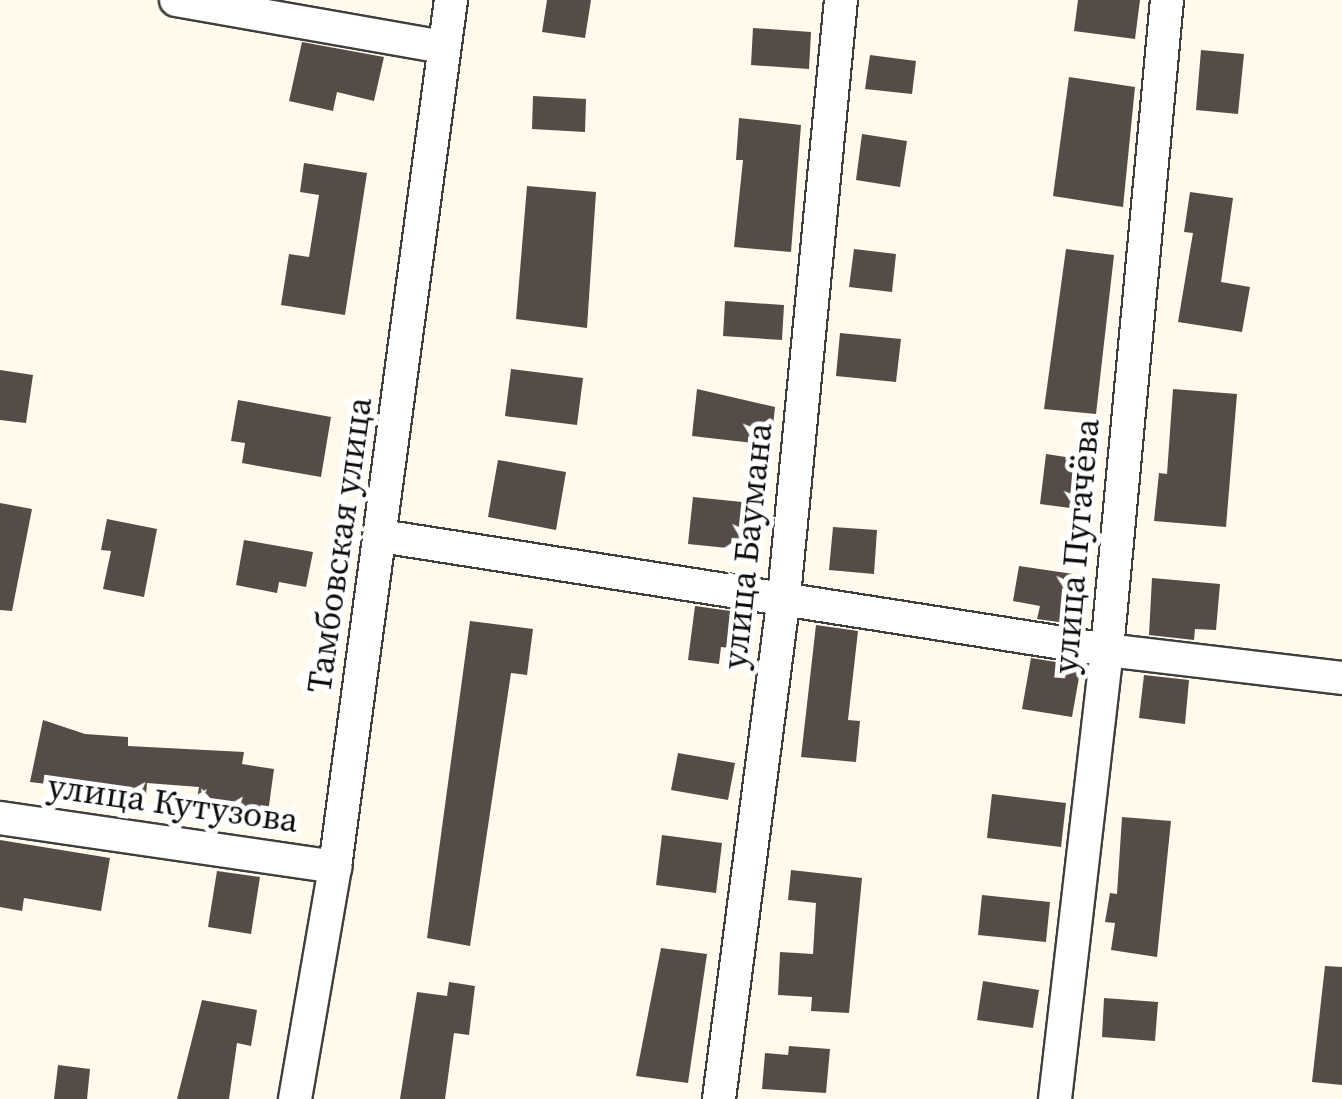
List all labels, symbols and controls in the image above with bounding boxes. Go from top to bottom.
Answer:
street label: Тамбовская улица [297,394,381,696]
street label: улица Пугачёва [1044,417,1108,675]
street label: улица Баумана [713,421,781,671]
street label: улица Кутузова [45,765,301,841]

